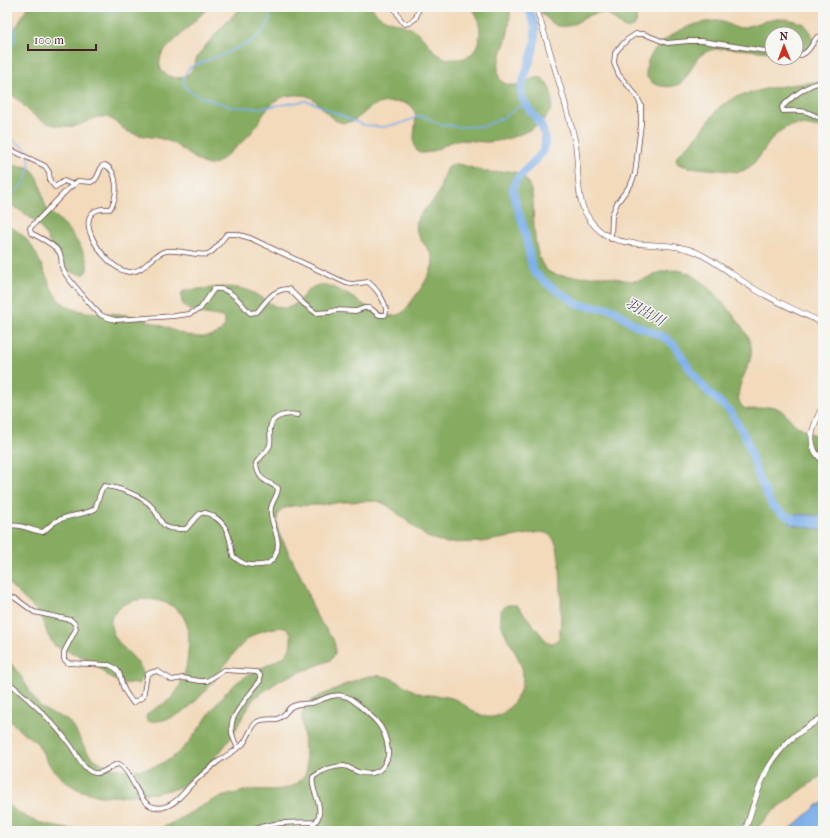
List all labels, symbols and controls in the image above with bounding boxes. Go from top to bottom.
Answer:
scale bar [28,26,96,52]
north arrow [764,26,804,66]
text: N [780,30,789,43]
text: 100 m [34,33,64,47]
water label: 羽出川 [623,294,669,331]

